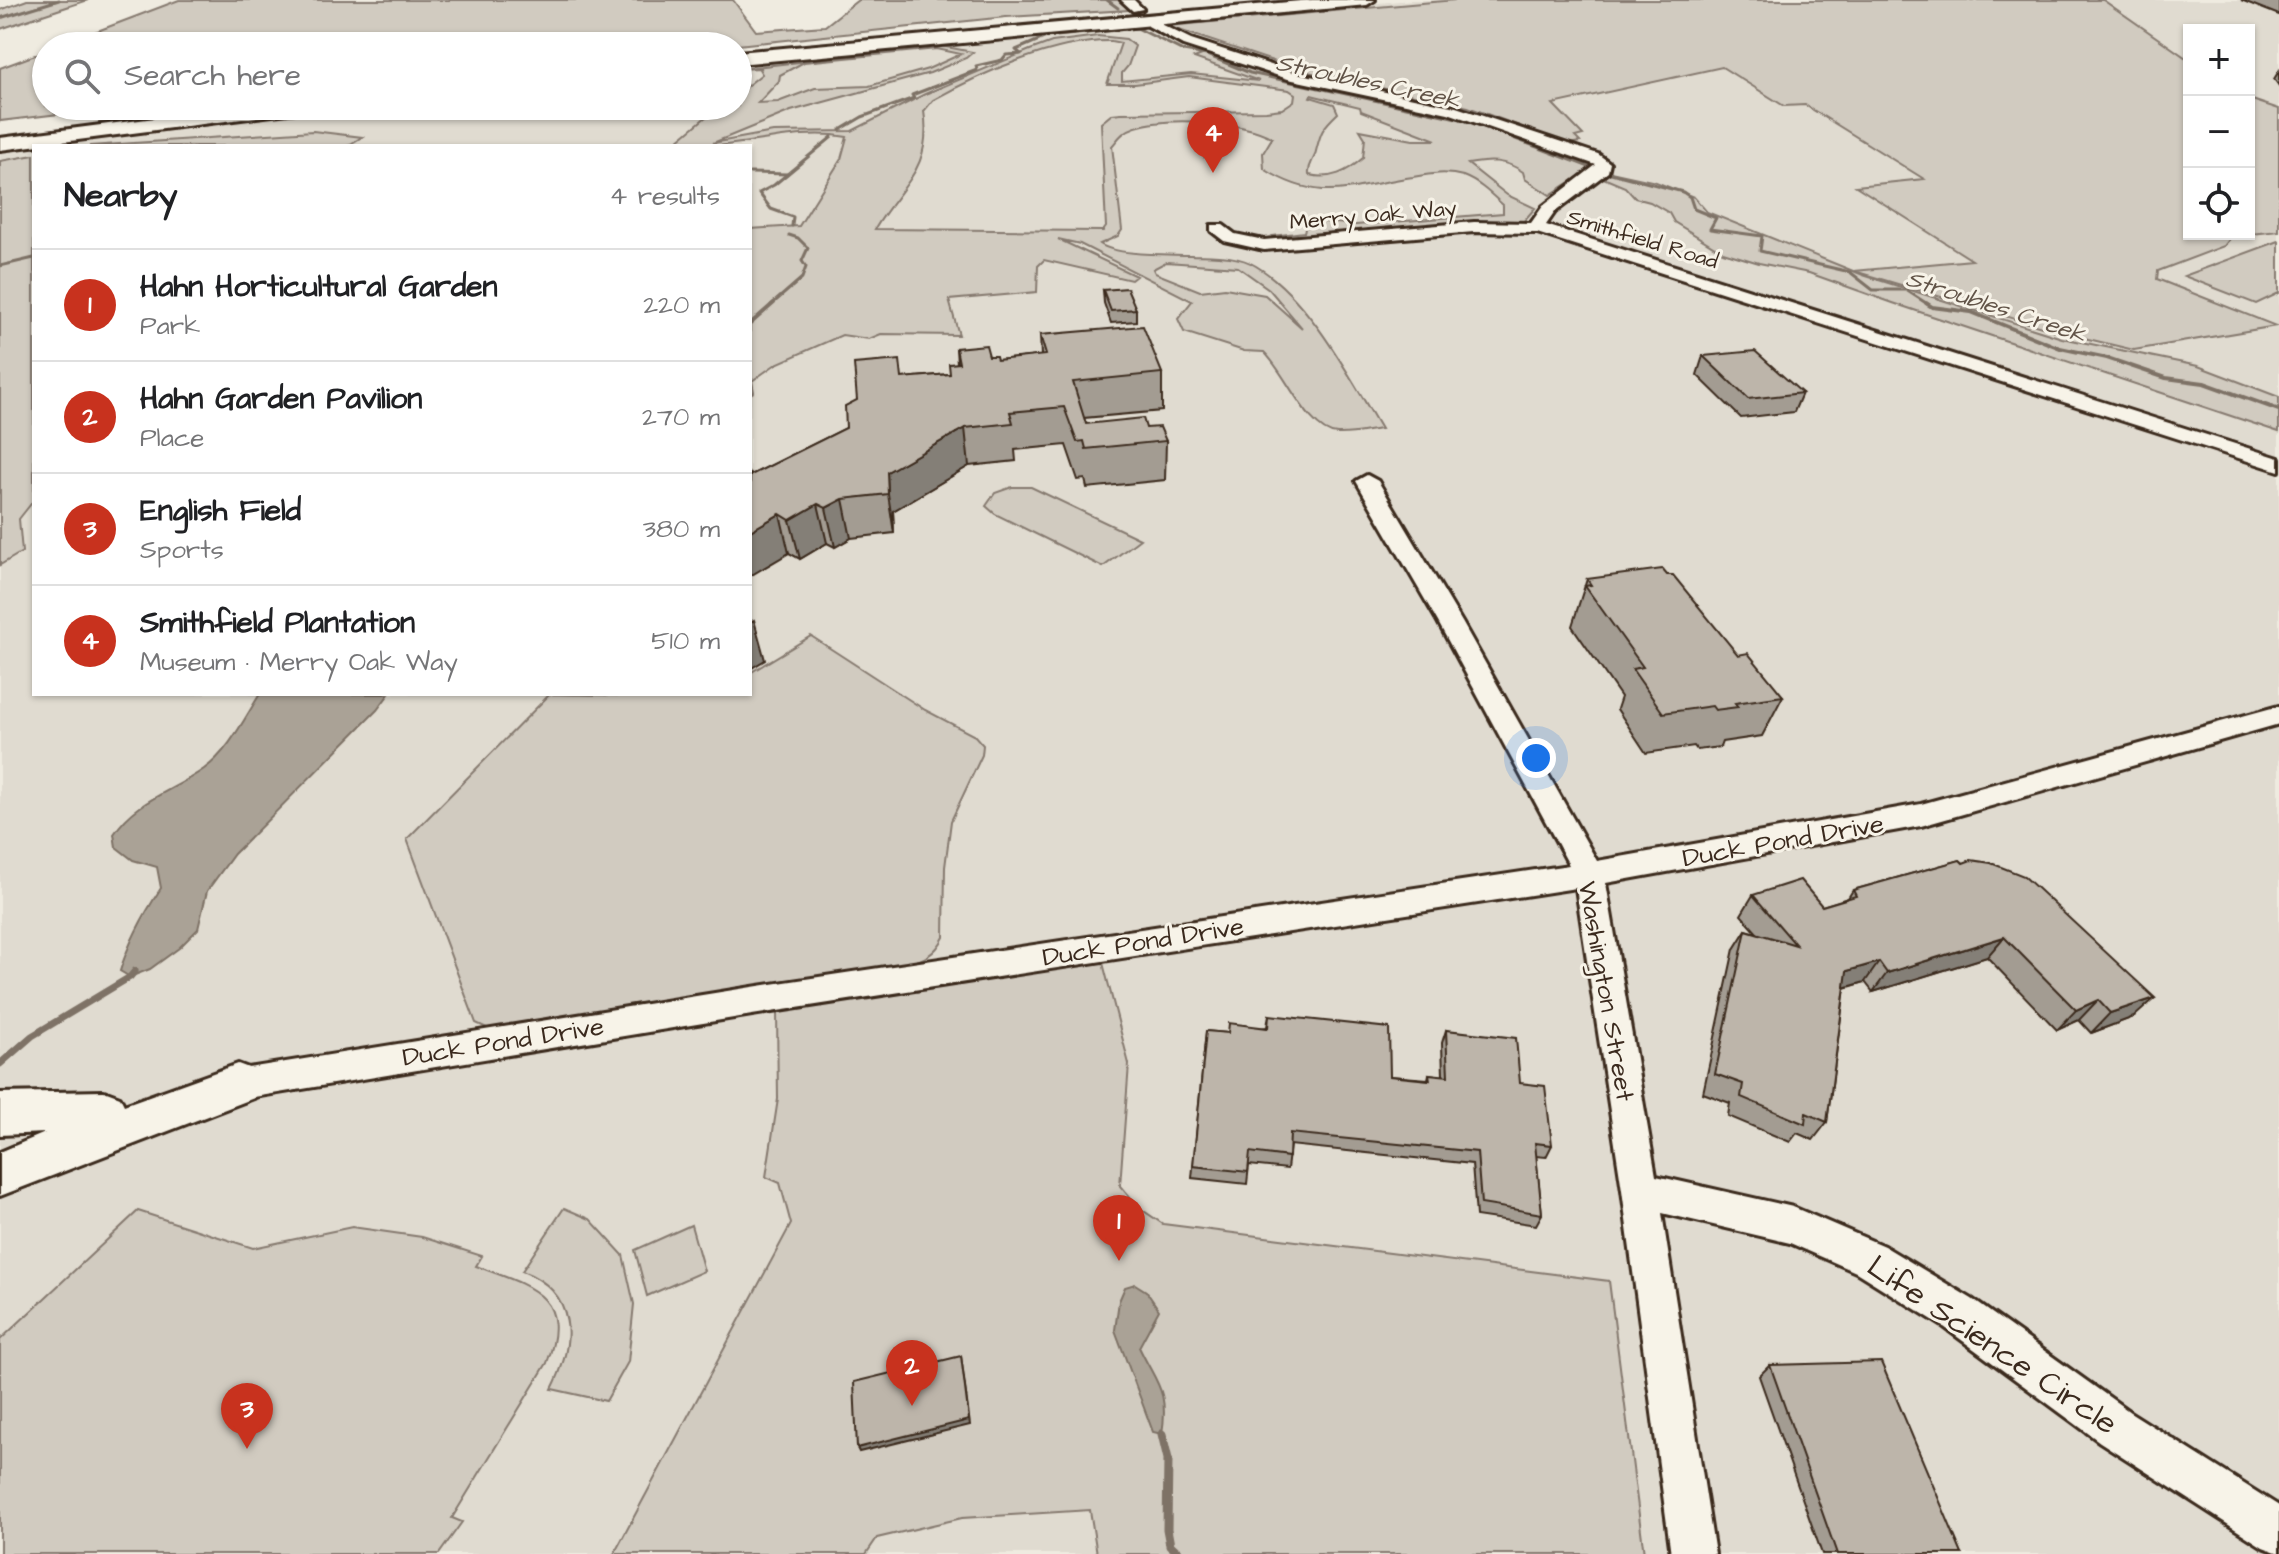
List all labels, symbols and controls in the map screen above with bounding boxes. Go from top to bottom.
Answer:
map controls [2183,24,2255,240]
button: + [2183,24,2255,96]
search box [32,32,752,120]
water label: Stroubles Creek [1273,46,1464,118]
icon: search [60,54,104,98]
text: Search here [124,55,301,97]
button: − [2183,96,2255,168]
pin: 4 [1187,107,1239,173]
button: locate [2183,168,2255,240]
text: Nearby [64,172,178,220]
text: 4 results [610,178,720,214]
street label: Merry Oak Way [1288,193,1458,239]
street label: Smithfield Road [1563,202,1722,277]
water label: Stroubles Creek [1902,262,2091,352]
text: Hahn Horticultural Garden [140,266,498,308]
text: 1 [88,287,92,323]
text: 220 m [643,287,720,323]
text: Park [140,308,200,344]
text: Hahn Garden Pavilion [140,378,422,420]
text: 2 [83,399,97,435]
text: 270 m [642,399,720,435]
text: Place [140,420,204,456]
text: English Field [140,490,301,532]
text: 3 [83,511,97,547]
text: 380 m [643,511,720,547]
text: Sports [140,532,224,568]
text: Smithfield Plantation [140,602,415,644]
text: 4 [81,623,99,659]
text: 510 m [651,623,720,659]
text: Museum · Merry Oak Way [140,644,458,680]
your location [1516,738,1556,778]
street label: Duck Pond Drive [1680,806,1887,876]
street label: Washington Street [1567,878,1643,1105]
street label: Duck Pond Drive [1040,908,1246,976]
street label: Duck Pond Drive [400,1008,606,1076]
pin: 1 [1093,1195,1145,1261]
street label: Life Science Circle [1858,1245,2126,1446]
pin: 2 [886,1340,938,1406]
pin: 3 [221,1383,273,1449]

